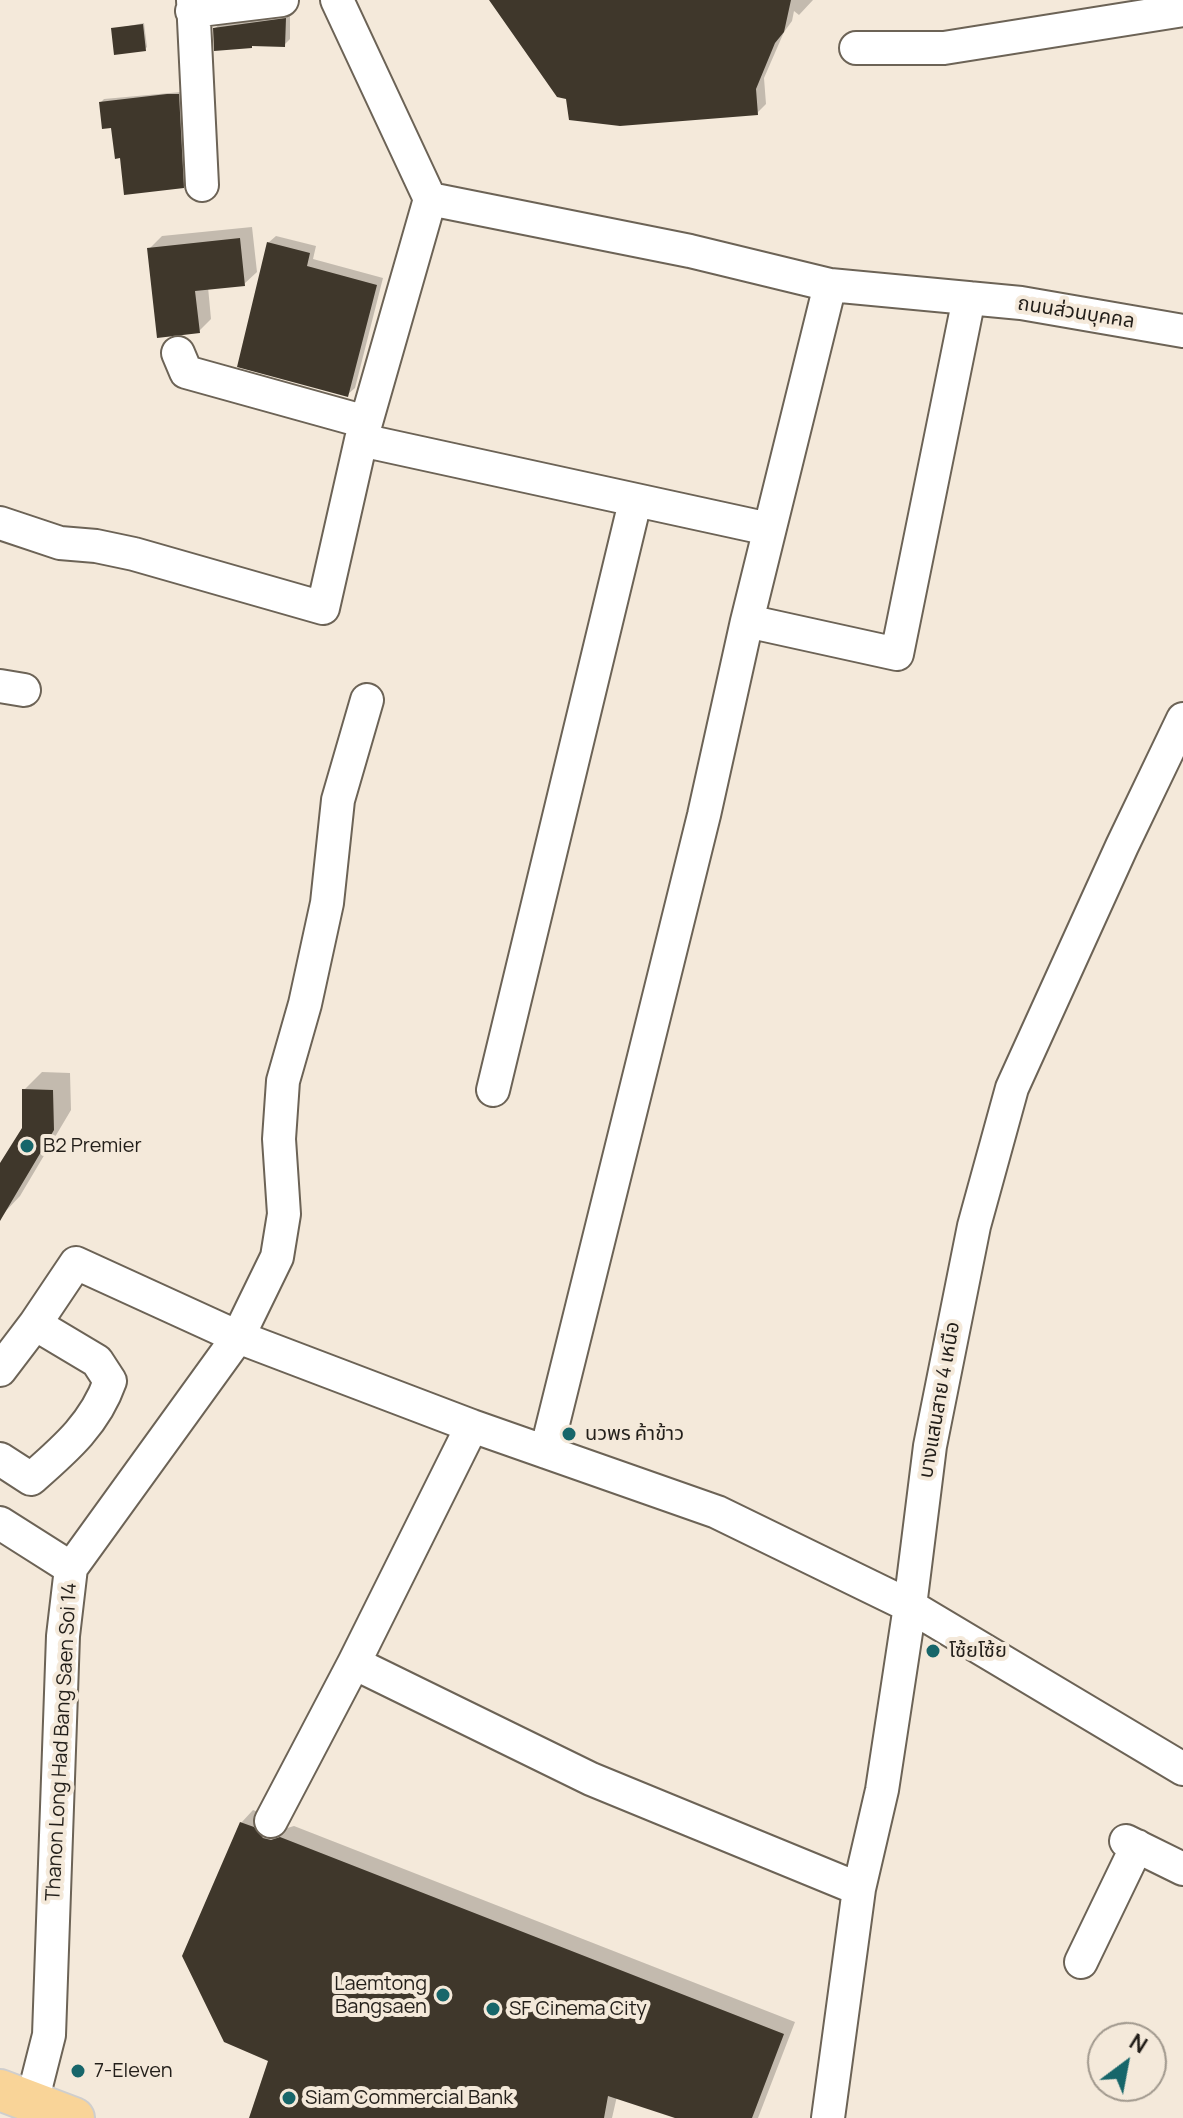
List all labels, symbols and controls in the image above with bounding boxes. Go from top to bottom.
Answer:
street label: ถนนส่วนบุคคล [1016,292,1136,334]
place label: B2 Premier [43,1134,142,1158]
marker: B2 Premier [18,1137,36,1155]
street label: บางแสนสาย 4 เหนือ [914,1320,966,1480]
place label: นวพร ค้าข้าว [585,1422,684,1446]
marker: นวพร ค้าข้าว [560,1425,578,1443]
street label: Thanon Long Had Bang Saen Soi 14 [42,1582,82,1902]
place label: โซ้ยโซ้ย [949,1639,1007,1663]
marker: โซ้ยโซ้ย [924,1642,942,1660]
place label: Laemtong Bangsaen [334,1972,427,2019]
marker: Laemtong Bangsaen [434,1986,452,2004]
place label: SF Cinema City [509,1997,647,2021]
marker: SF Cinema City [484,2000,502,2018]
north arrow [1087,2022,1167,2102]
text: N [1124,2026,1153,2060]
place label: 7-Eleven [94,2059,173,2083]
marker: 7-Eleven [69,2062,87,2080]
place label: Siam Commercial Bank [305,2086,513,2110]
marker: Siam Commercial Bank [280,2089,298,2107]

